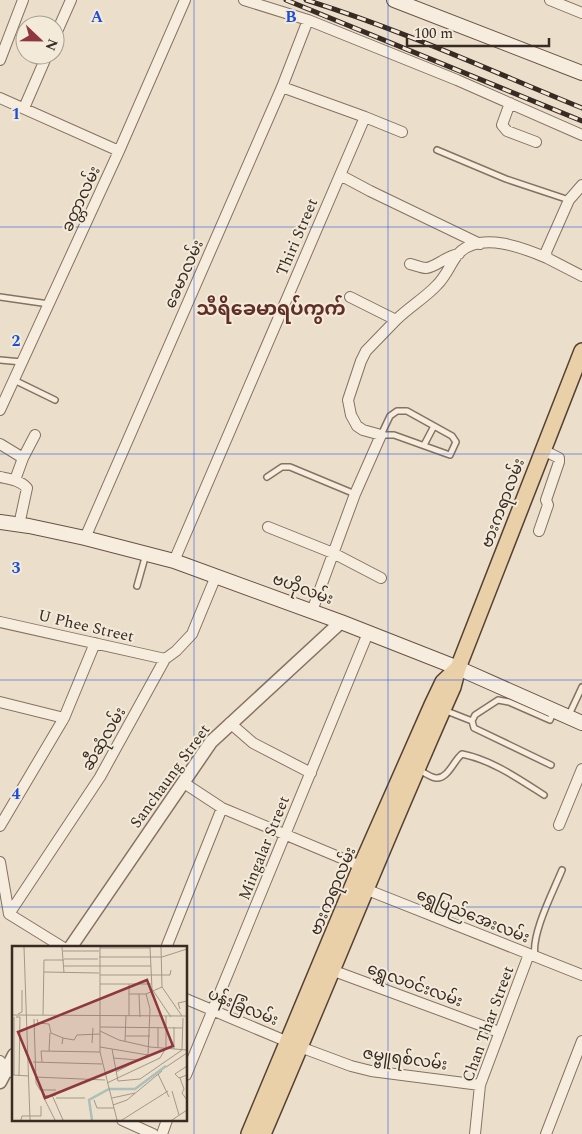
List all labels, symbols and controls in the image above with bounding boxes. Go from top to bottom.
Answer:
text: A [91,5,104,29]
text: B [285,5,297,29]
north arrow [15,15,65,65]
scale bar [407,15,550,47]
text: 100 m [414,22,453,45]
text: N [40,35,63,54]
text: 1 [12,102,20,126]
street label: ခတ္တာလမ်း [55,162,108,236]
street label: Thiri Street [270,194,324,280]
street label: ခေမာလမ်း [158,236,210,312]
district label: သီရိခေမာရပ်ကွက် [196,295,346,324]
text: 2 [12,329,21,353]
street label: ဗားကရာလမ်း [475,455,532,552]
text: 3 [12,556,21,580]
street label: ဗဟိုလမ်း [269,567,337,613]
street label: U Phee Street [36,603,137,649]
street label: ဆီဆုံလမ်း [76,702,134,777]
street label: Sanchaung Street [124,719,216,833]
text: 4 [12,782,21,806]
street label: Mingalar Street [232,792,296,904]
street label: ဗားကရာလမ်း [304,843,363,939]
street label: ရွှေပြည်အေးလမ်း [412,882,533,951]
inset map [12,946,188,1122]
street label: ရွှေလဝင်းလမ်း [364,957,466,1014]
street label: Chan Thar Street [456,962,520,1086]
street label: ပန်းခြံလမ်း [204,982,282,1033]
street label: ဇမ္ဗူရစ်လမ်း [361,1041,449,1078]

